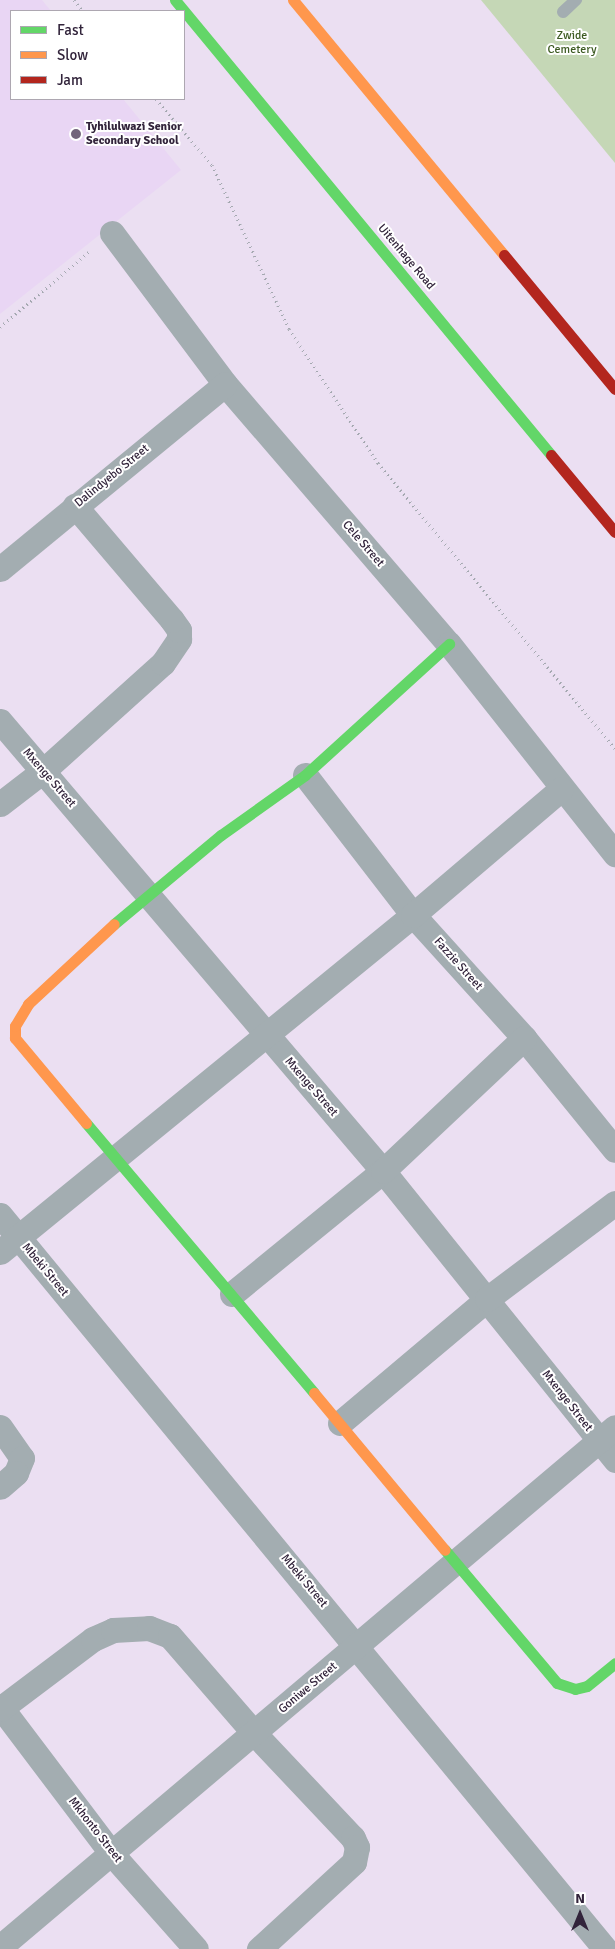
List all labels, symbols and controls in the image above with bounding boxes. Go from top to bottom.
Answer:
legend [10,10,185,100]
text: Fast [57,21,84,39]
park label: Zwide Cemetery [547,29,597,57]
text: Slow [57,46,88,64]
text: Jam [57,71,83,89]
place label: Tyhilulwazi Senior Secondary School [86,120,182,148]
marker: Tyhilulwazi Senior Secondary School [70,128,82,140]
street label: Uitenhage Road [374,221,438,293]
street label: Dalindyebo Street [72,442,152,510]
street label: Cele Street [339,518,387,570]
street label: Mxenge Street [19,745,79,811]
street label: Fazzie Street [431,935,485,993]
street label: Mxenge Street [281,1054,341,1120]
street label: Mbeki Street [19,1240,71,1300]
street label: Mxenge Street [539,1367,595,1435]
street label: Mbeki Street [278,1551,330,1611]
street label: Goniwe Street [276,1659,340,1717]
street label: Mkhonto Street [65,1794,125,1866]
north arrow [555,1889,605,1939]
text: N [575,1890,585,1907]

